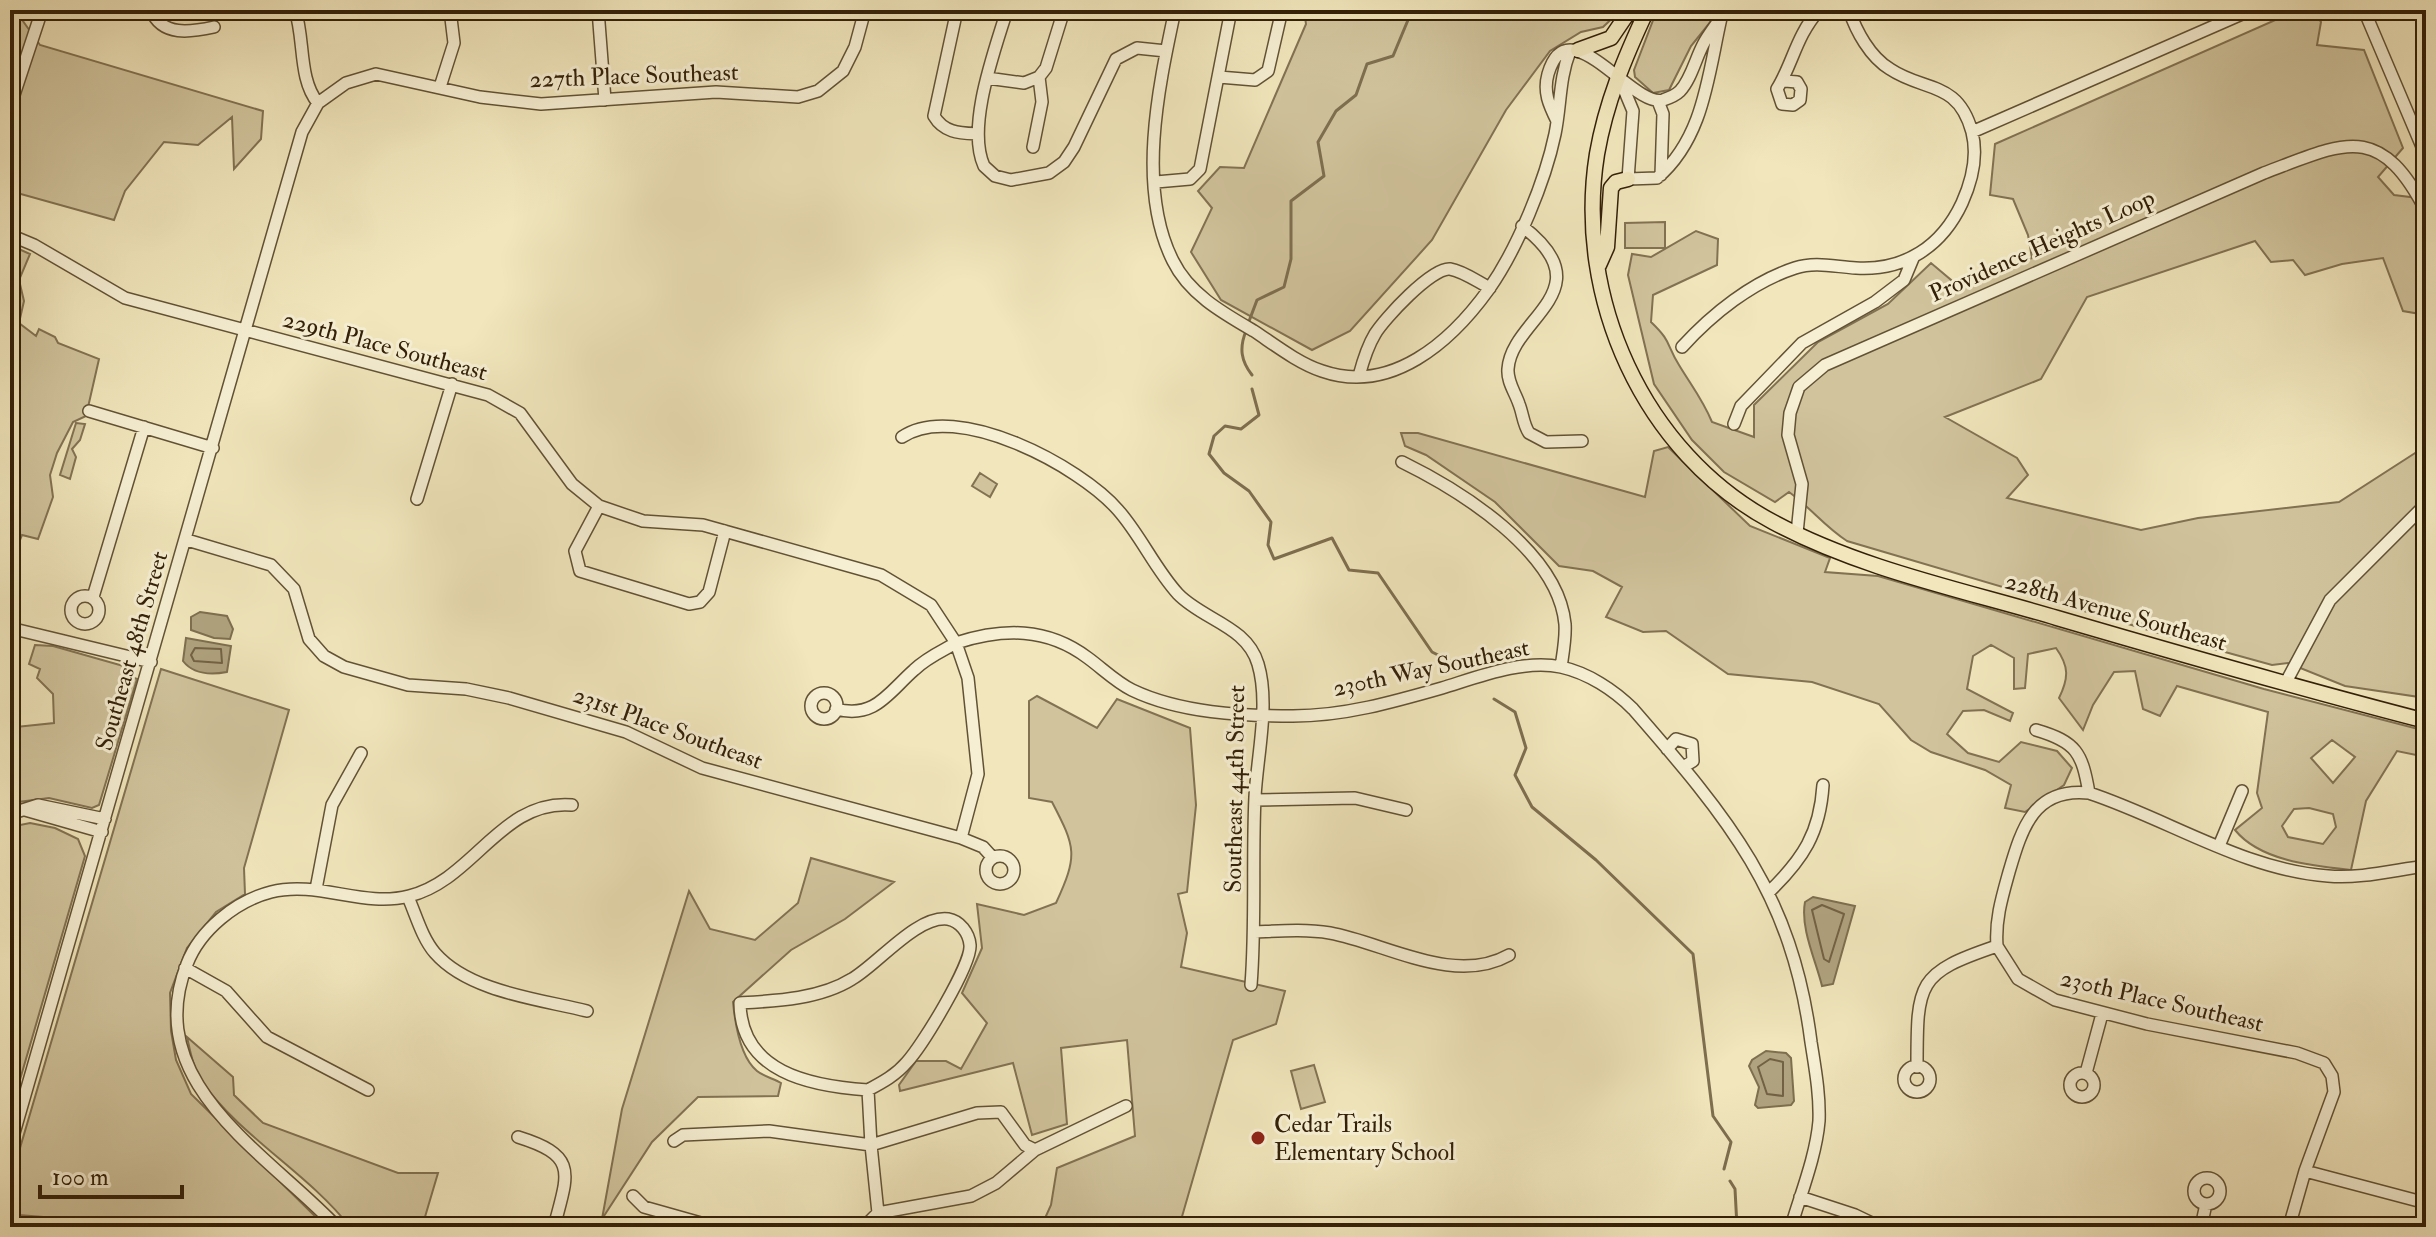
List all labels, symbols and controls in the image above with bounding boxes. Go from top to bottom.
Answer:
street label: 227th Place Southeast [529,57,739,95]
street label: Providence Heights Loop [1924,182,2160,310]
street label: 229th Place Southeast [279,304,491,388]
street label: Southeast 48th Street [89,547,175,754]
street label: 228th Avenue Southeast [2002,566,2231,659]
street label: 230th Way Southeast [1330,632,1532,704]
street label: 231st Place Southeast [569,679,767,777]
street label: Southeast 44th Street [1218,685,1252,893]
street label: 230th Place Southeast [2057,963,2267,1039]
place label: Cedar Trails Elementary School [1274,1109,1455,1168]
marker: Cedar Trails Elementary School [1249,1129,1267,1147]
scale bar [40,1149,182,1199]
text: 100 m [52,1162,109,1193]

